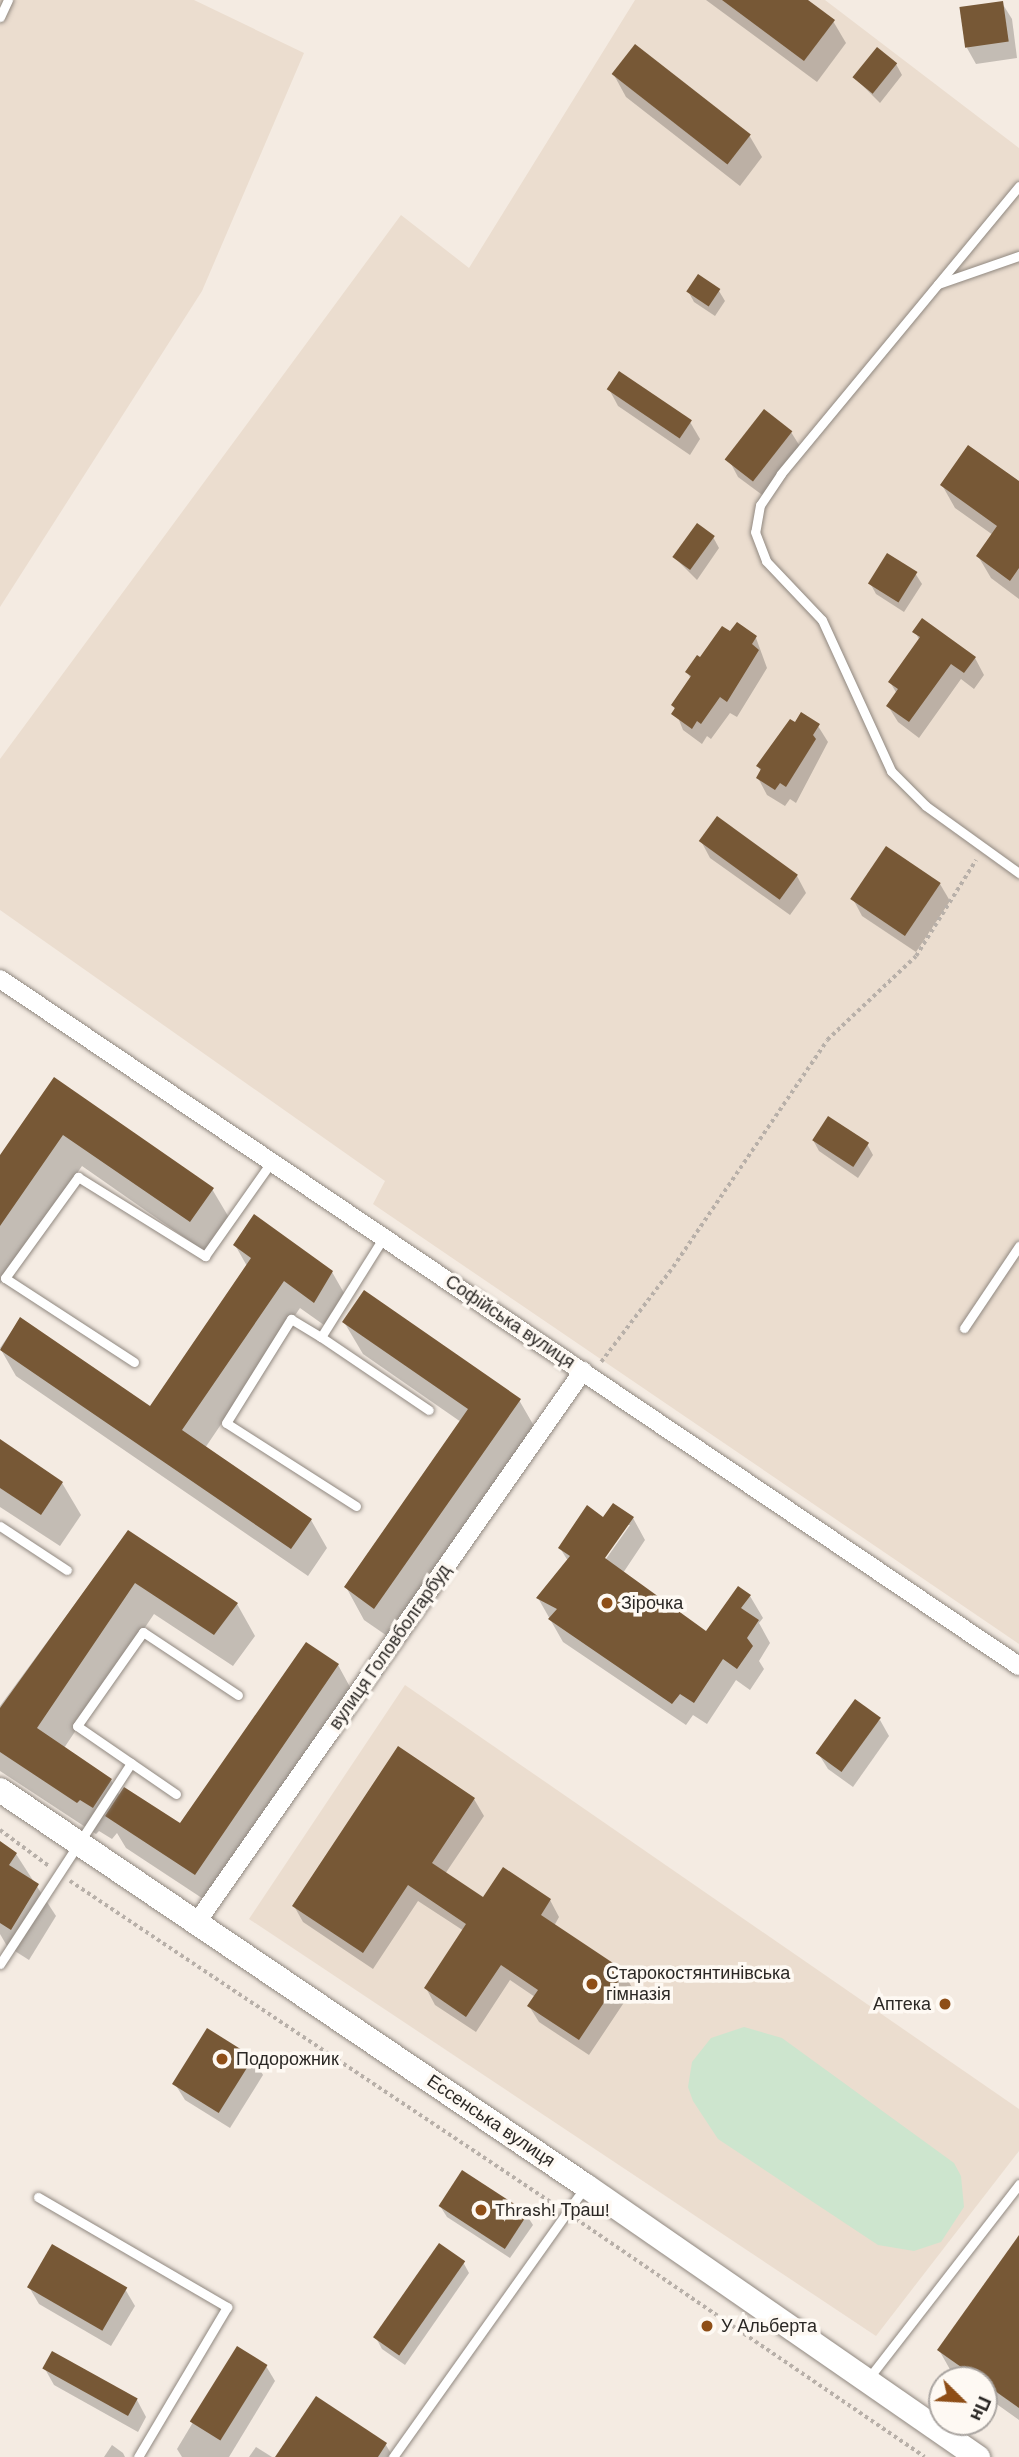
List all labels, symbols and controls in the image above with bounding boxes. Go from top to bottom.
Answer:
street label: Софійська вулиця [441,1271,579,1373]
street label: вулиця Головболгарбуд [325,1560,455,1734]
place label: Зірочка [621,1592,683,1614]
marker: Зірочка [599,1595,615,1611]
place label: Старокостянтинівська гімназія [606,1963,790,2006]
marker: Старокостянтинівська гімназія [584,1976,600,1992]
place label: Аптека [873,1993,931,2015]
marker: Аптека [937,1996,953,2012]
place label: Подорожник [236,2048,339,2070]
marker: Подорожник [214,2051,230,2067]
street label: Ессенська вулиця [423,2070,559,2172]
place label: Thrash! Траш! [495,2199,610,2221]
marker: Thrash! Траш! [473,2202,489,2218]
place label: У Альберта [721,2315,817,2337]
marker: У Альберта [699,2318,715,2334]
north arrow [928,2366,998,2436]
text: Пн [964,2392,997,2425]

